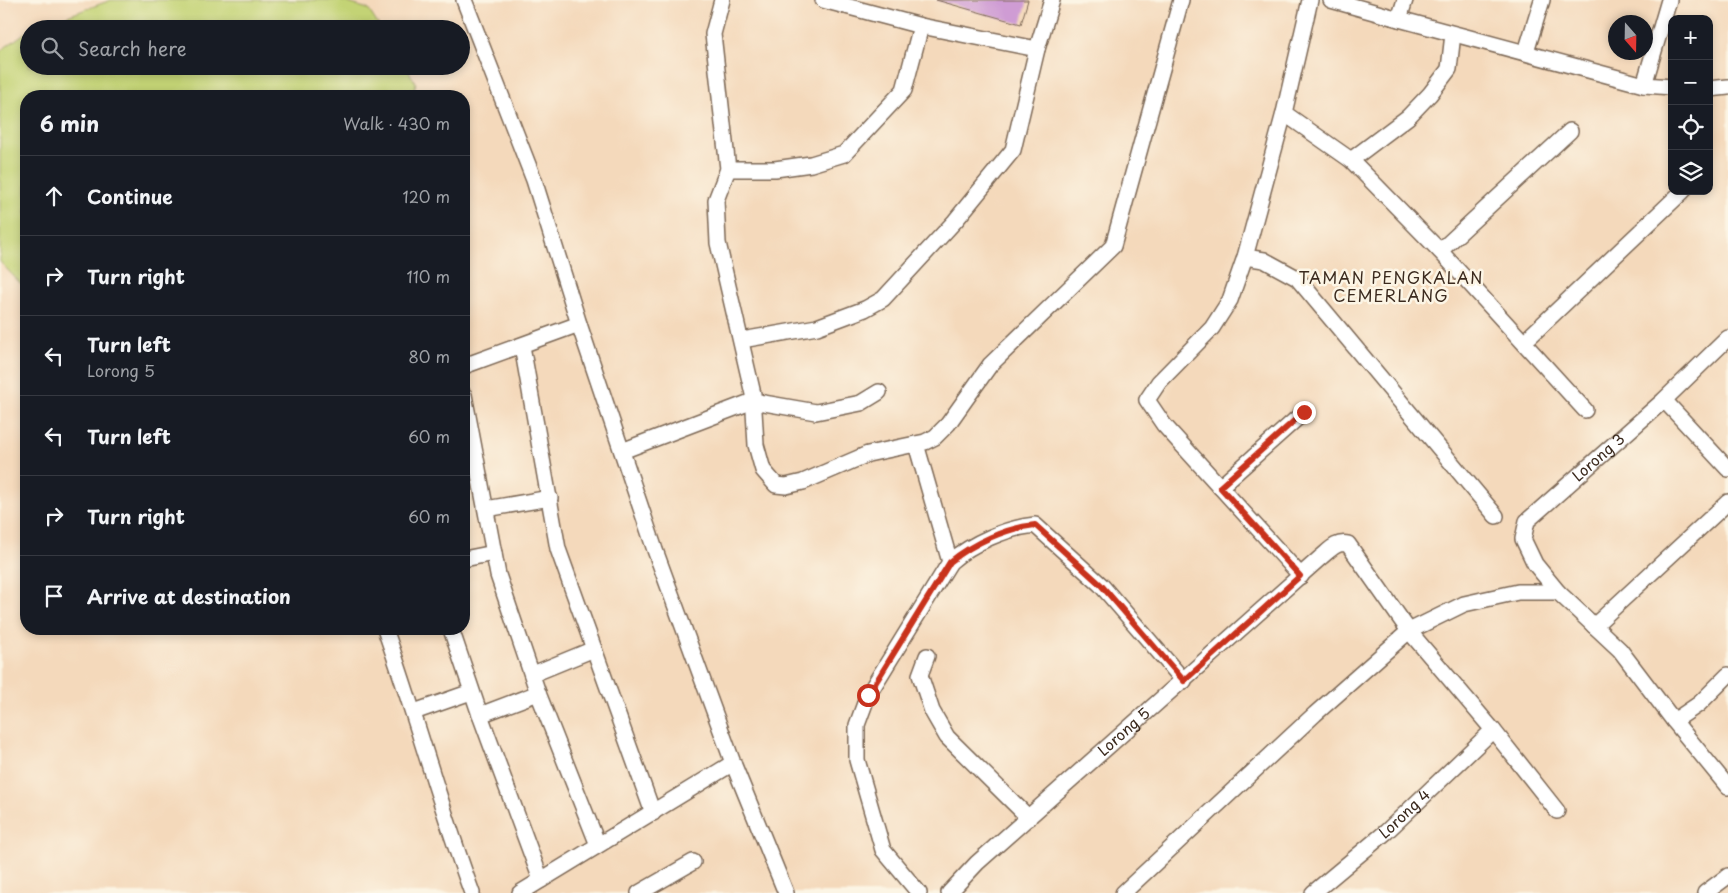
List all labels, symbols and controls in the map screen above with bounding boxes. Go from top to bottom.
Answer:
north arrow [1608,15,1653,60]
map controls [1668,15,1713,195]
button: + [1668,15,1713,60]
search box [20,20,470,75]
icon: search [38,34,66,62]
text: Search here [78,34,187,62]
button: − [1668,60,1713,105]
button: locate [1668,105,1713,150]
text: 6 min [40,107,99,139]
text: Walk · 430 m [343,111,450,135]
button: layers [1668,150,1713,195]
icon: ahead [40,182,68,210]
text: Continue [87,182,173,210]
text: 120 m [403,184,450,208]
icon: right [40,262,68,290]
text: Turn right [87,262,185,290]
text: 110 m [407,264,450,288]
district label: TAMAN PENGKALAN CEMERLANG [1299,265,1483,307]
text: Turn left [87,330,171,358]
icon: left [40,342,68,370]
text: 80 m [408,344,450,368]
text: Lorong 5 [87,358,155,382]
route end [1293,401,1316,424]
icon: left [40,422,68,450]
text: Turn left [87,422,171,450]
text: 60 m [408,424,450,448]
street label: Lorong 3 [1566,427,1629,486]
icon: right [40,502,68,530]
text: Turn right [87,502,185,530]
text: 60 m [408,504,450,528]
icon: arrive [40,582,68,610]
text: Arrive at destination [87,582,291,610]
route start [857,684,880,707]
street label: Lorong 5 [1092,701,1155,761]
street label: Lorong 4 [1373,783,1435,843]

